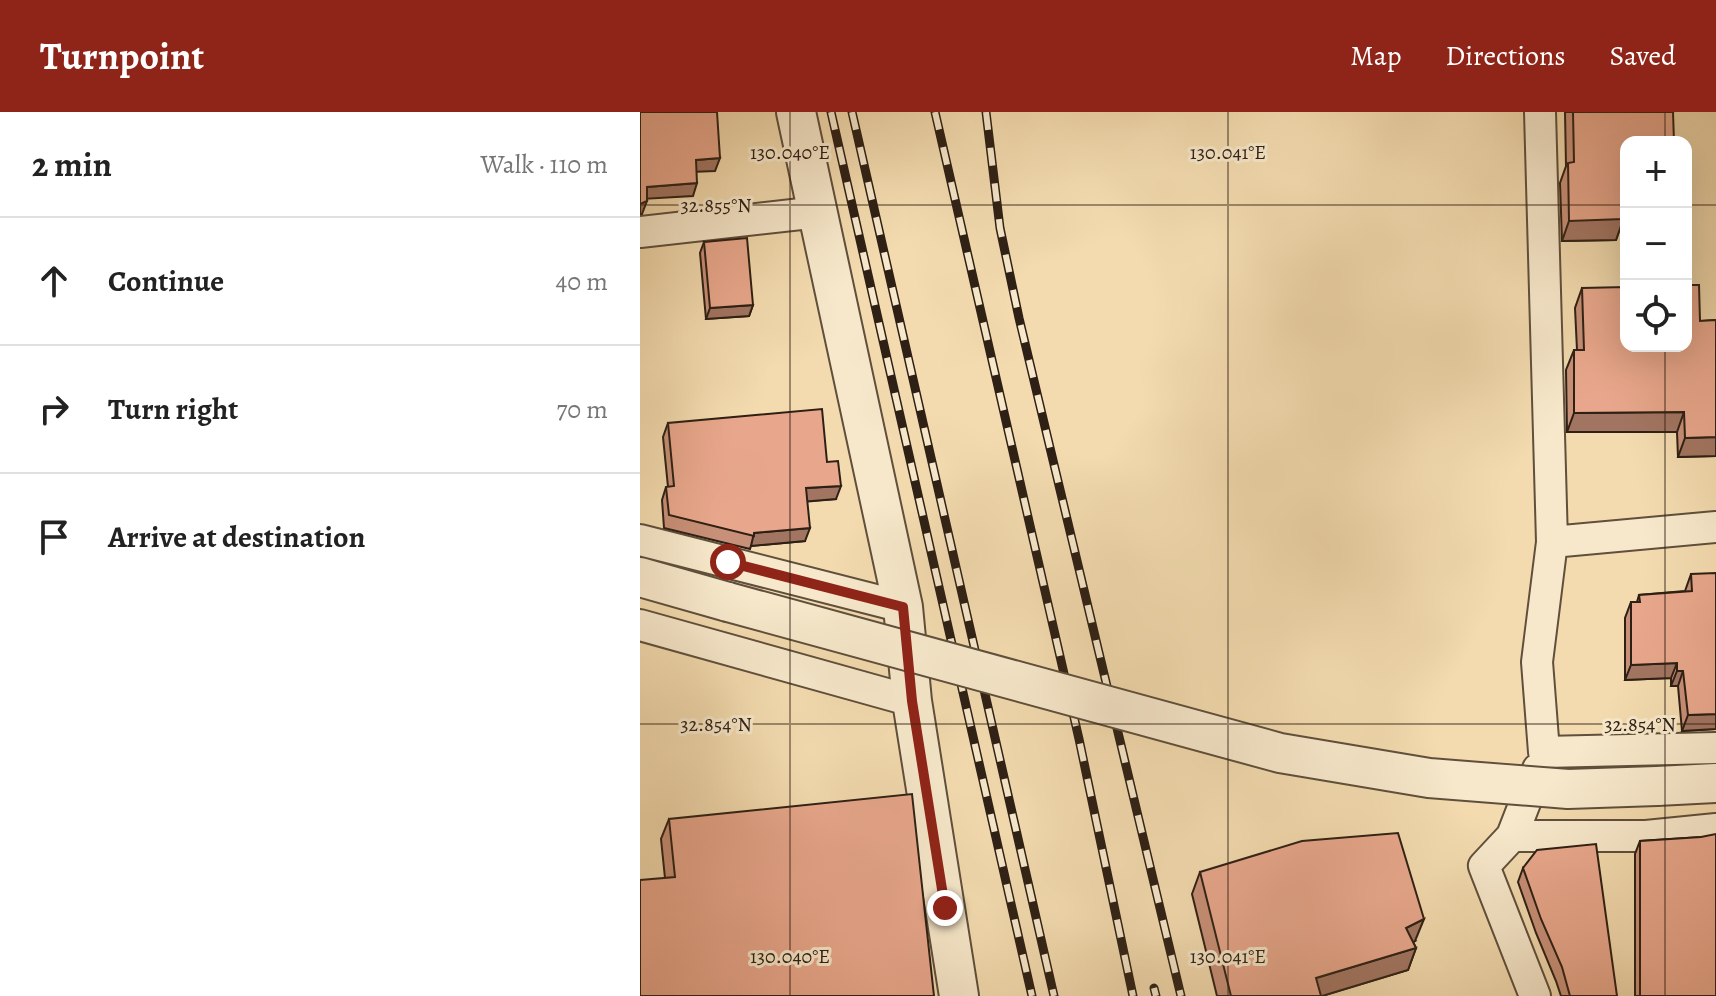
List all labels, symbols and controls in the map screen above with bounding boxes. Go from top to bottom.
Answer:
text: Turnpoint [40,30,204,82]
text: Map [1350,37,1401,75]
text: Directions [1445,37,1566,75]
text: Saved [1610,37,1676,75]
map controls [1620,136,1692,352]
button: + [1620,136,1692,208]
text: 130.040°E [750,139,830,166]
text: 130.041°E [1190,139,1266,166]
text: 2 min [32,141,112,188]
text: Walk · 110 m [481,147,608,182]
text: 32.855°N [680,192,752,219]
button: − [1620,208,1692,280]
icon: ahead [32,259,76,303]
text: Continue [108,261,224,301]
text: 40 m [556,264,608,299]
button: locate [1620,280,1692,352]
icon: right [32,387,76,431]
text: Turn right [108,389,238,429]
text: 70 m [556,392,608,427]
icon: arrive [32,515,76,559]
text: Arrive at destination [108,517,365,557]
route start [710,544,746,580]
text: 32.854°N [680,711,752,738]
text: 32.854°N [1604,711,1676,738]
route end [927,890,963,926]
text: 130.040°E [750,943,830,970]
text: 130.041°E [1190,943,1266,970]

